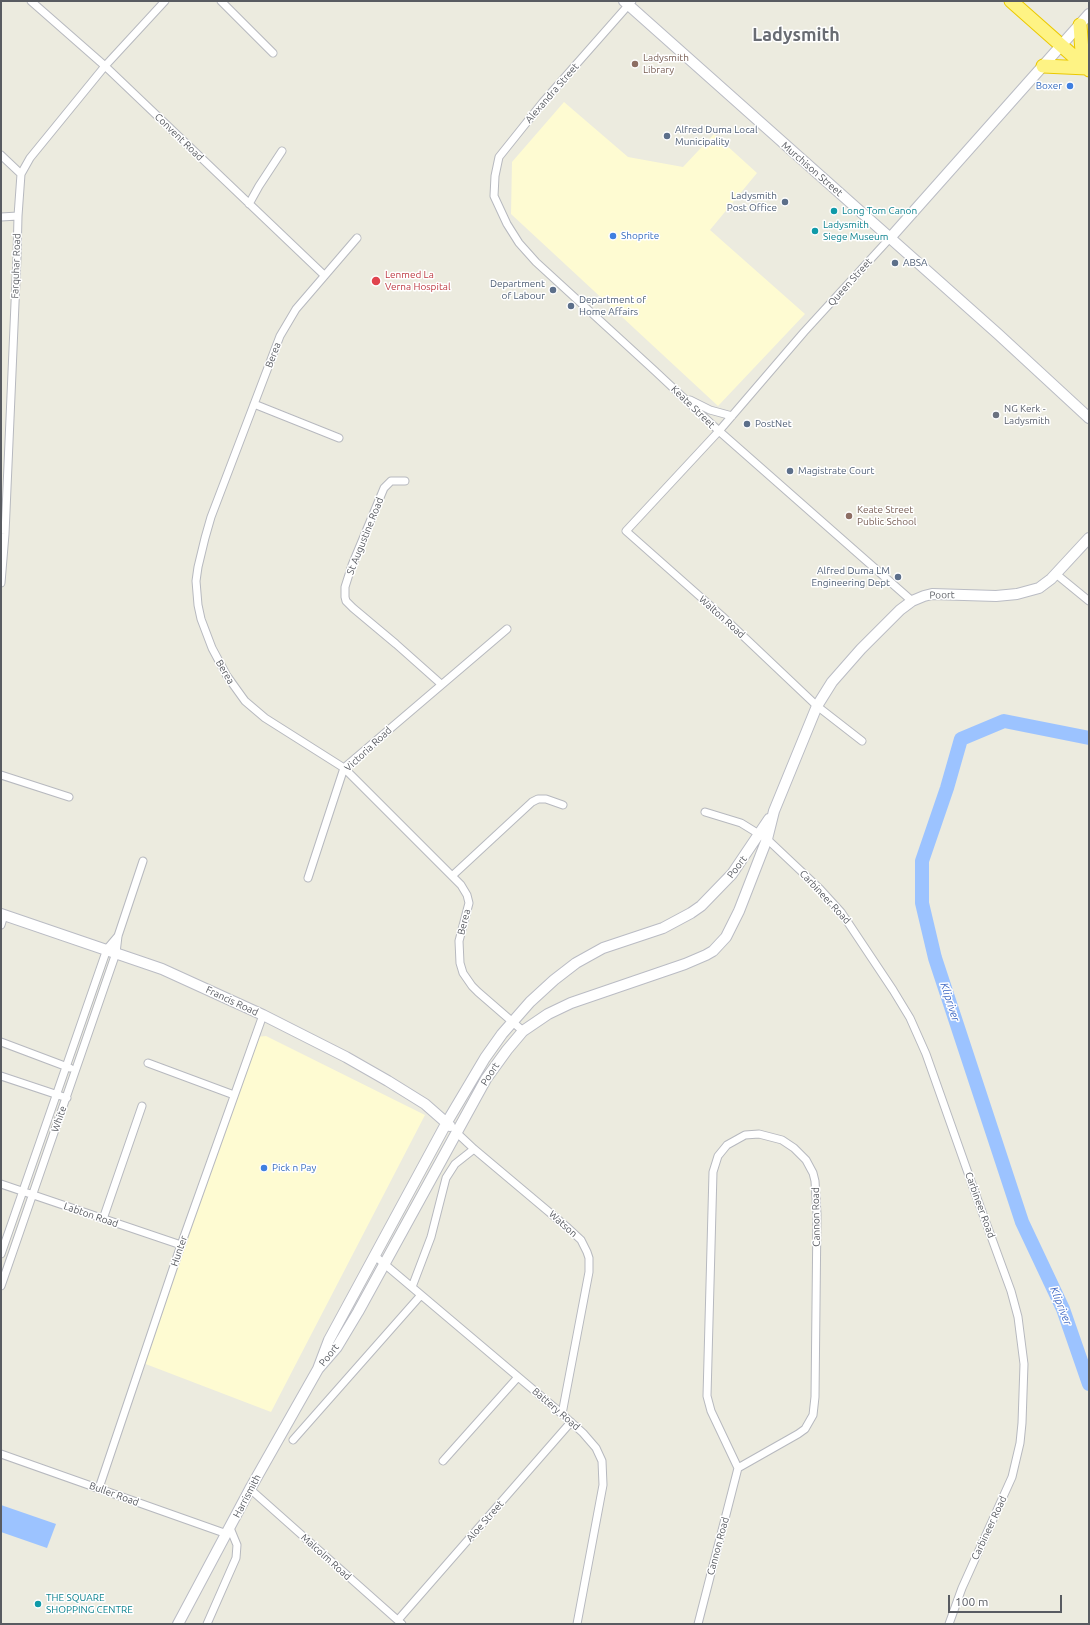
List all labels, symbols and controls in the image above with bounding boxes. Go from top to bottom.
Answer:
district label: Ladysmith [752,24,840,46]
place label: Ladysmith Library [643,52,689,76]
marker: Ladysmith Library [630,59,640,69]
street label: Alexandra Street [523,61,581,125]
place label: Boxer [1036,80,1062,92]
marker: Boxer [1065,81,1075,91]
street label: Convent Road [152,111,206,163]
place label: Alfred Duma Local Municipality [675,124,758,148]
marker: Alfred Duma Local Municipality [662,131,672,141]
street label: Murchison Street [779,139,845,199]
place label: Ladysmith Post Office [727,190,777,214]
marker: Ladysmith Post Office [780,197,790,207]
place label: Long Tom Canon [842,205,917,217]
marker: Long Tom Canon [829,206,839,216]
place label: Ladysmith Siege Museum [823,219,888,242]
marker: Ladysmith Siege Museum [810,226,820,236]
place label: Shoprite [621,230,659,242]
marker: Shoprite [608,231,618,241]
street label: Farquhar Road [9,233,23,299]
street label: Queen Street [825,256,875,308]
place label: ABSA [903,257,928,269]
marker: ABSA [890,258,900,268]
place label: Lenmed La Verna Hospital [385,269,451,292]
marker: Lenmed La Verna Hospital [370,275,382,287]
place label: Department of Labour [490,278,545,302]
marker: Department of Labour [548,285,558,295]
place label: Department of Home Affairs [579,294,646,318]
marker: Department of Home Affairs [566,301,576,311]
street label: Berea [263,341,283,369]
street label: Keate Street [669,383,717,431]
place label: NG Kerk - Ladysmith [1004,403,1050,426]
marker: NG Kerk - Ladysmith [991,410,1001,420]
place label: PostNet [755,418,792,430]
marker: PostNet [742,419,752,429]
place label: Magistrate Court [798,465,874,477]
marker: Magistrate Court [785,466,795,476]
street label: St Augustine Road [344,496,386,576]
place label: Keate Street Public School [857,504,916,528]
marker: Keate Street Public School [844,511,854,521]
place label: Alfred Duma LM Engineering Dept [811,565,890,588]
marker: Alfred Duma LM Engineering Dept [893,572,903,582]
street label: Poort [929,589,955,601]
street label: Walton Road [697,593,747,641]
street label: Berea [213,658,237,686]
street label: Victoria Road [342,724,394,774]
street label: Poort [725,853,749,881]
street label: Carbineer Road [797,868,853,926]
street label: Berea [455,908,473,936]
water label: Klipriver [937,981,963,1023]
street label: Francis Road [204,984,260,1018]
street label: Poort [478,1060,502,1088]
street label: White [49,1104,69,1134]
place label: Pick n Pay [272,1162,316,1174]
marker: Pick n Pay [259,1163,269,1173]
street label: Carbineer Road [963,1170,997,1240]
street label: Cannon Road [809,1187,823,1247]
street label: Labton Road [62,1200,120,1230]
street label: Watson [546,1208,580,1240]
street label: Hunter [168,1234,190,1268]
water label: Klipriver [1047,1285,1075,1327]
street label: Poort [316,1341,342,1369]
street label: Battery Road [530,1385,582,1433]
street label: Harrismith [231,1472,263,1520]
street label: Buller Road [88,1479,140,1509]
street label: Carbineer Road [969,1494,1009,1562]
street label: Aloe Street [464,1498,506,1544]
street label: Cannon Road [704,1516,732,1576]
street label: Malcolm Road [298,1531,354,1583]
scale bar [950,1587,1064,1613]
place label: THE SQUARE SHOPPING CENTRE [46,1592,133,1616]
text: 100 m [955,1595,988,1608]
marker: THE SQUARE SHOPPING CENTRE [33,1599,43,1609]

